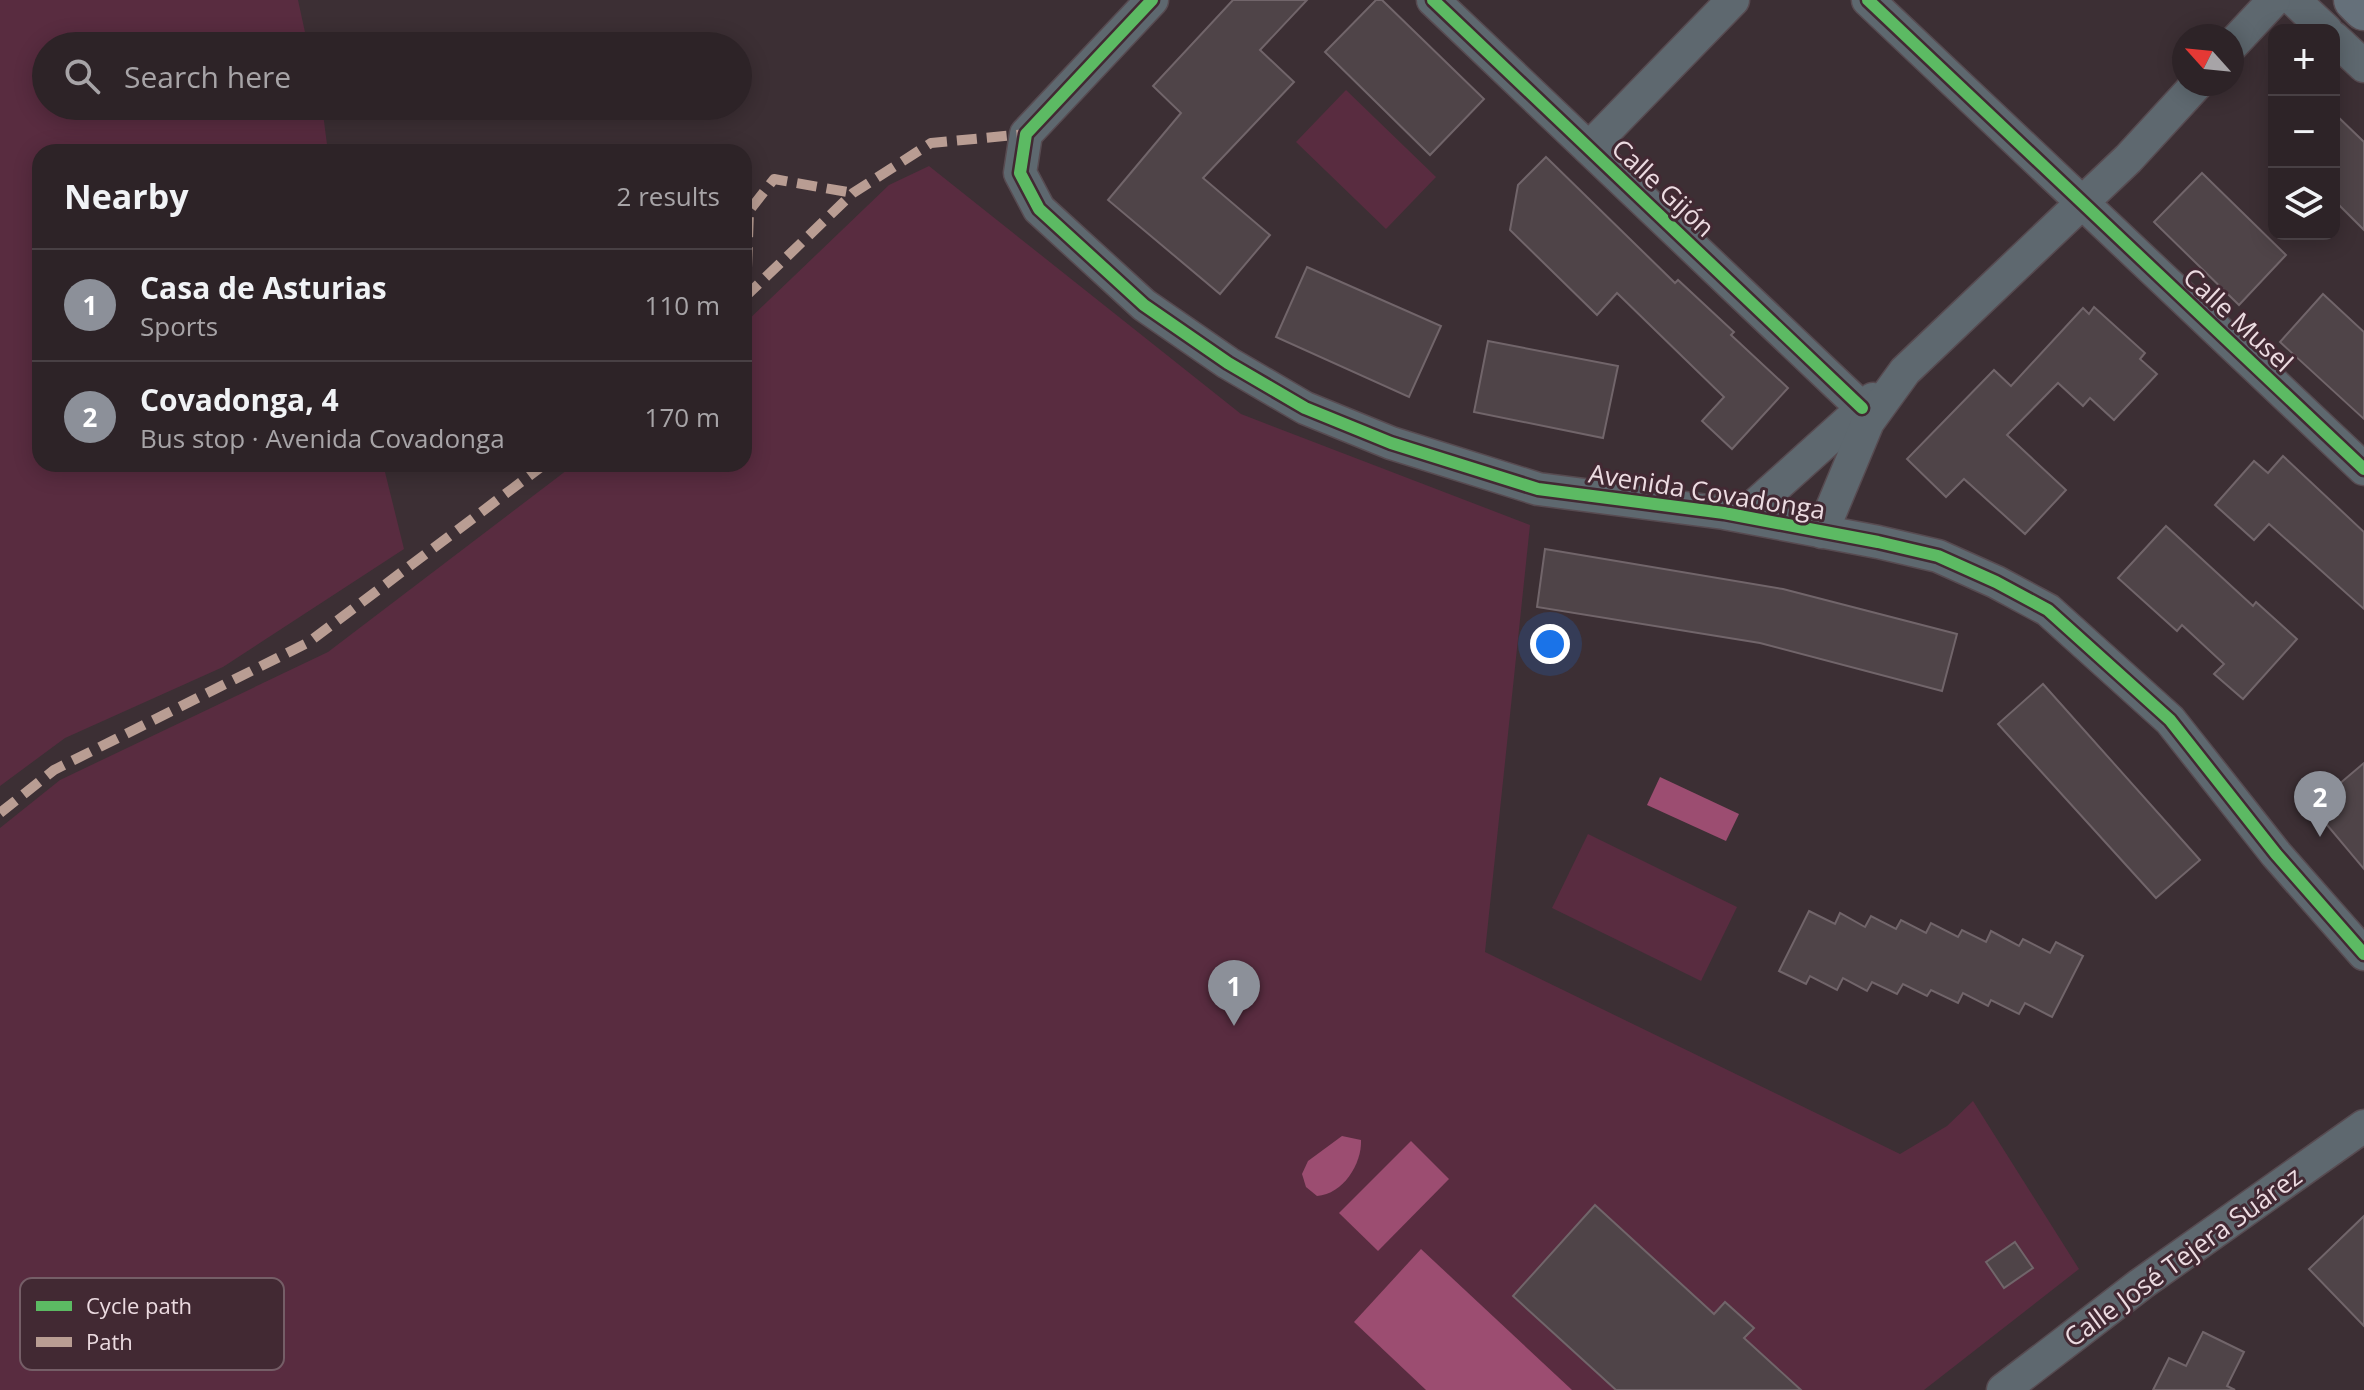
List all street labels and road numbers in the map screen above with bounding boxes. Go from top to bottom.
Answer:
street label: Calle Gijón [1604,130,1723,244]
street label: Calle Musel [2176,259,2301,380]
street label: Avenida Covadonga [1586,455,1828,527]
street label: Calle José Tejera Suárez [2056,1158,2309,1355]

